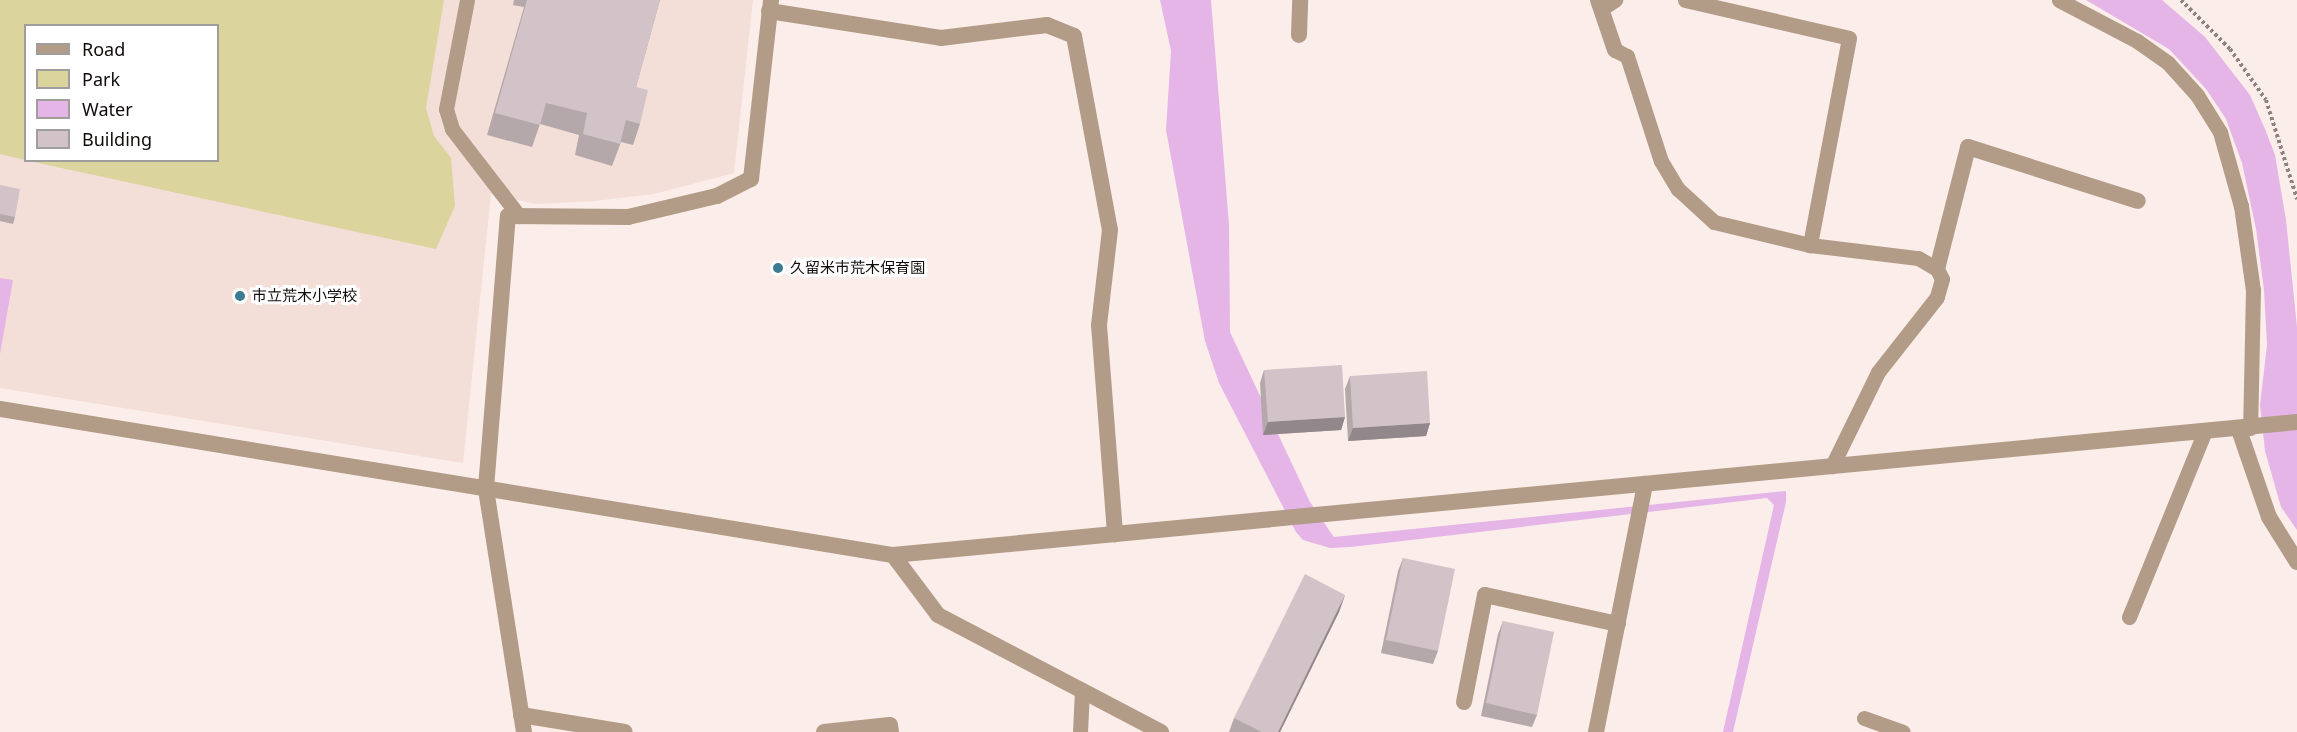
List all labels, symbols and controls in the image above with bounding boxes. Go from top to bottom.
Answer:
legend [24,24,219,162]
text: Road [82,37,125,61]
text: Park [82,67,120,91]
text: Water [82,97,133,121]
text: Building [82,127,152,151]
place label: 久留米市荒木保育園 [790,259,925,277]
marker: 久留米市荒木保育園 [771,261,785,275]
place label: 市立荒木小学校 [252,287,357,305]
marker: 市立荒木小学校 [233,289,247,303]

